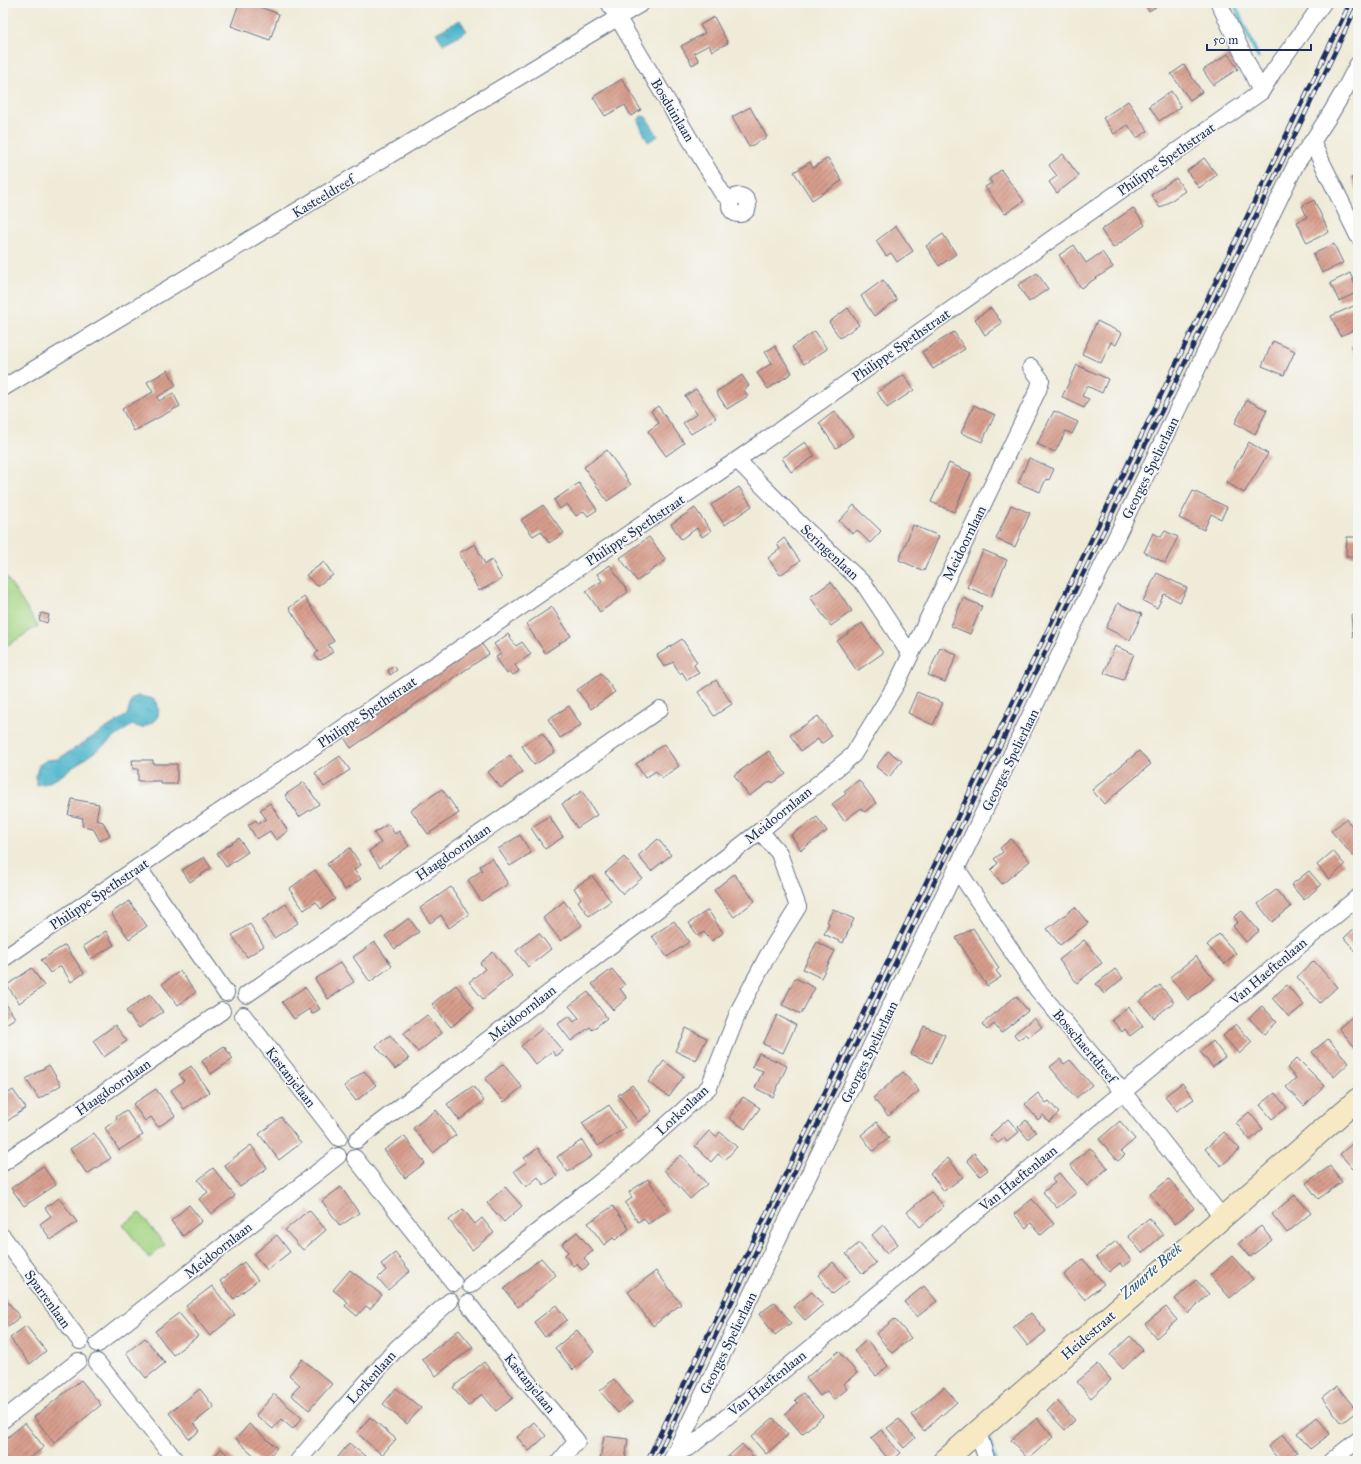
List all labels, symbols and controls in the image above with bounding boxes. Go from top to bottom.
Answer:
scale bar [1207,26,1311,52]
text: 50 m [1213,33,1238,47]
street label: Bosduinlaan [647,76,698,145]
street label: Philippe Spethstraat [1114,119,1219,200]
street label: Kasteeldreef [289,170,360,222]
street label: Philippe Spethstraat [849,305,954,386]
street label: Georges Spelierlaan [1118,414,1183,522]
street label: Philippe Spethstraat [583,491,688,570]
street label: Meidoornlaan [939,503,990,583]
street label: Seringenlaan [797,521,863,584]
street label: Philippe Spethstraat [315,673,420,752]
street label: Georges Spelierlaan [978,706,1043,814]
street label: Meidoornlaan [741,783,816,848]
street label: Haagdoornlaan [412,820,494,885]
street label: Philippe Spethstraat [47,855,152,934]
street label: Van Haeftenlaan [1226,934,1311,1009]
street label: Meidoornlaan [485,981,560,1045]
street label: Georges Spelierlaan [837,998,902,1106]
street label: Bosschaertdreef [1049,1006,1122,1088]
street label: Kastanjelaan [262,1044,320,1111]
street label: Haagdoornlaan [72,1055,154,1120]
street label: Lorkenlaan [653,1081,712,1139]
street label: Van Haeftenlaan [975,1142,1061,1216]
street label: Meidoornlaan [181,1218,256,1282]
water label: Zwarte Beek [1116,1239,1186,1303]
street label: Sparrenlaan [21,1267,75,1332]
street label: Georges Spelierlaan [696,1289,761,1397]
street label: Heidestraat [1058,1307,1119,1364]
street label: Lorkenlaan [343,1347,400,1407]
street label: Van Haeftenlaan [724,1347,810,1421]
street label: Kastanjelaan [500,1350,559,1417]

